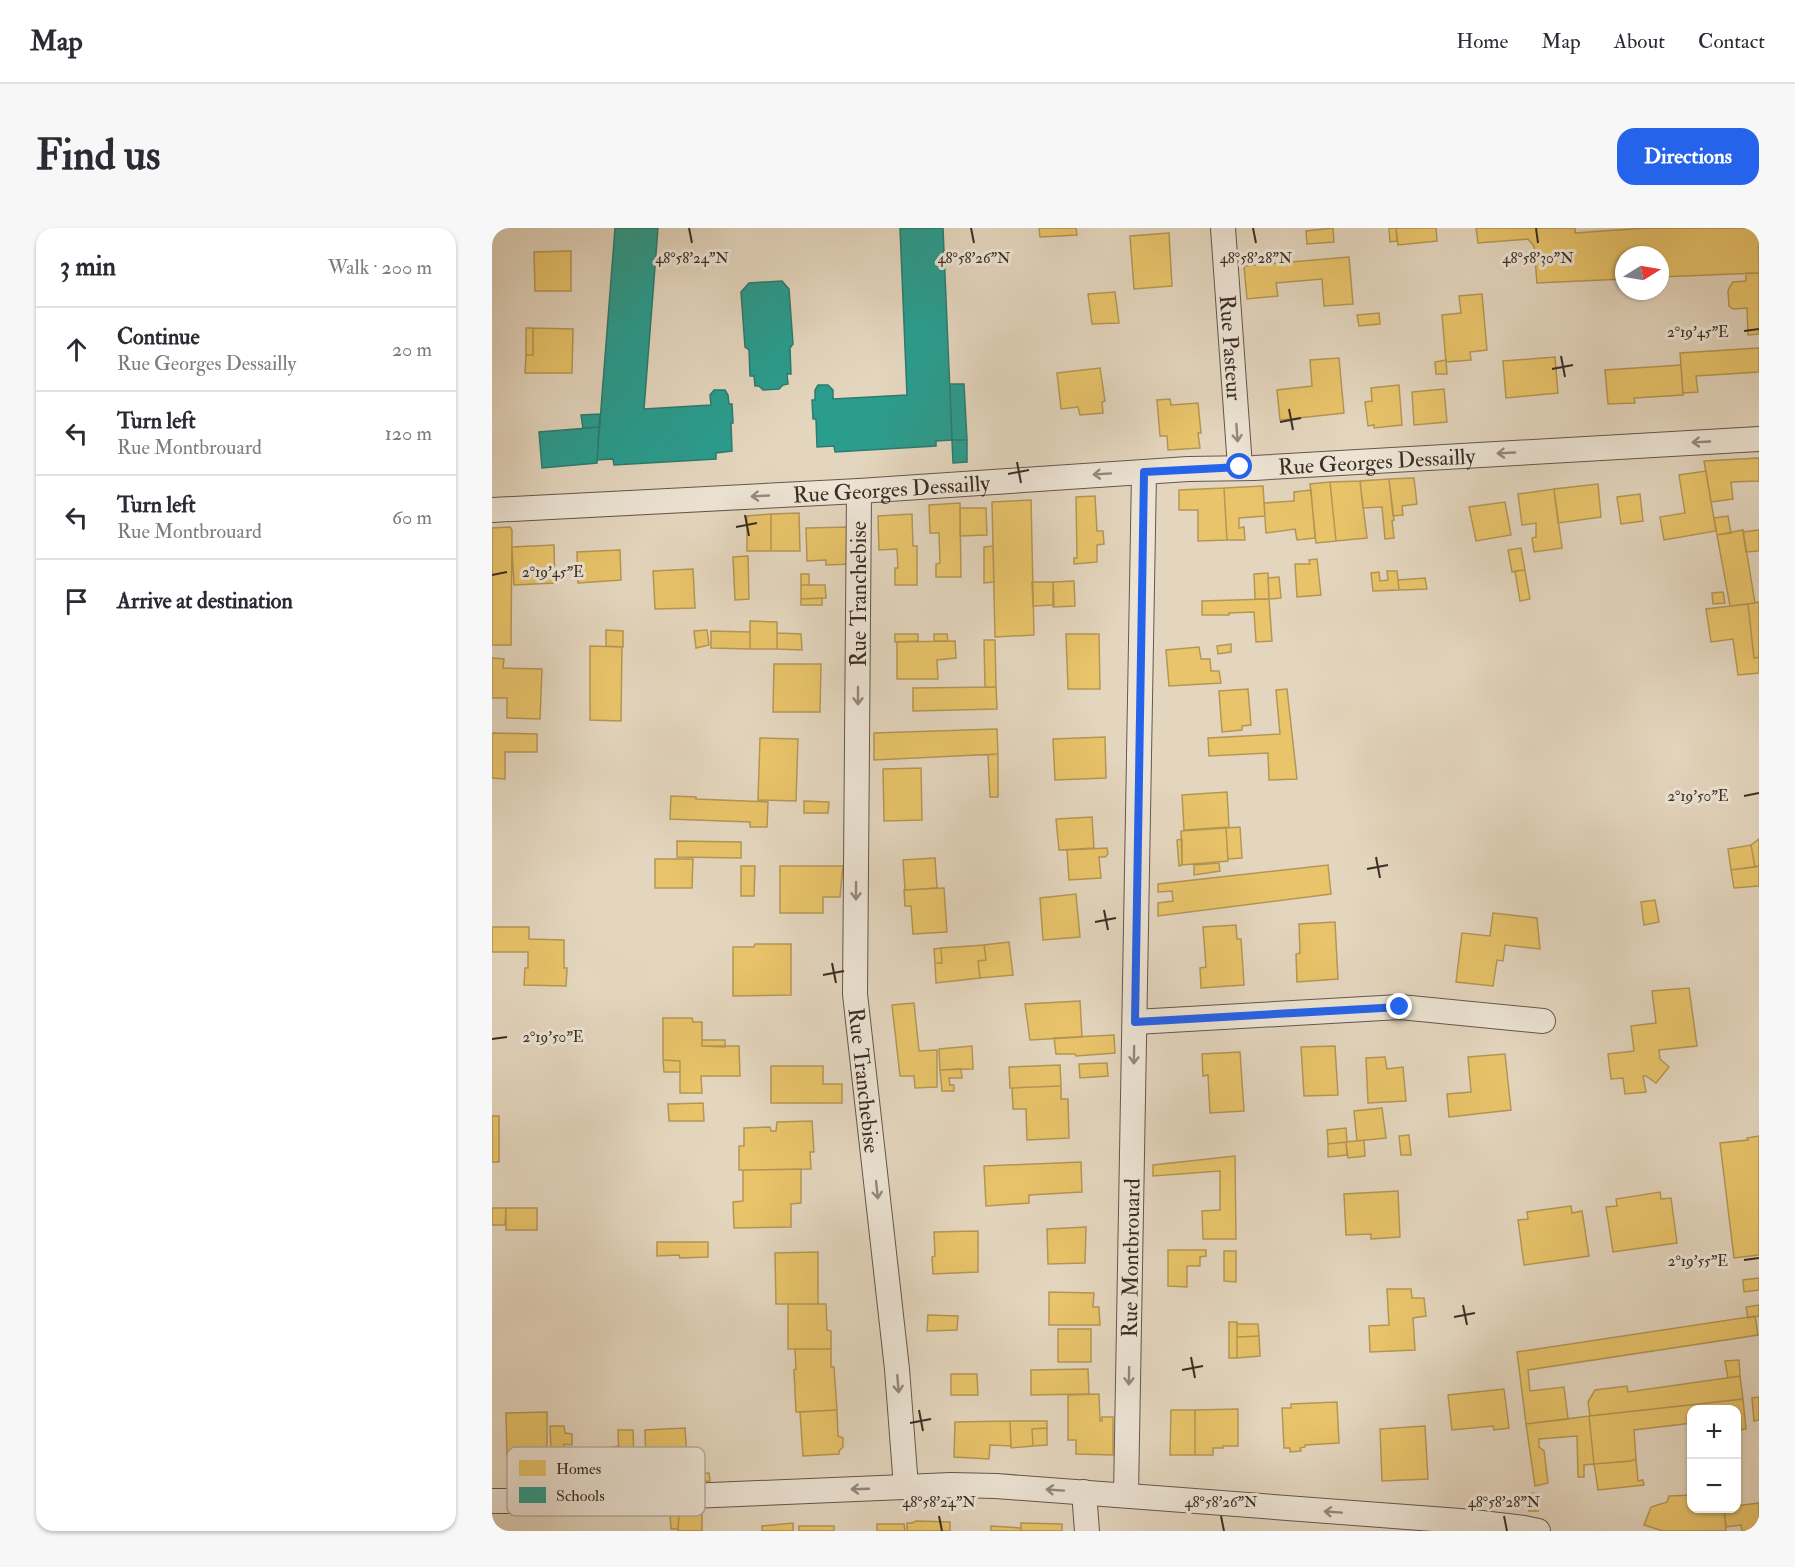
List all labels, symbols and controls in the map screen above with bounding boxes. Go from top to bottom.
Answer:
text: Map [30,24,83,59]
text: Home [1456,28,1508,55]
text: Map [1541,28,1581,55]
text: About [1614,28,1665,55]
text: Contact [1698,28,1765,55]
button: Directions [1617,128,1759,185]
text: Find us [36,130,160,182]
north arrow [1615,246,1669,300]
text: 48°58'24"N [655,249,729,268]
text: 48°58'26"N [937,249,1011,268]
text: 48°58'28"N [1220,249,1293,268]
text: 48°58'30"N [1502,249,1574,268]
text: 3 min [60,251,116,283]
text: Walk · 200 m [328,255,432,280]
street label: Rue Pasteur [1213,294,1248,402]
text: Continue [117,323,200,351]
text: 2°19'45"E [1667,323,1729,342]
icon: ahead [60,333,93,366]
text: 20 m [392,337,432,362]
text: Rue Georges Dessailly [117,351,296,376]
text: Turn left [117,407,196,435]
icon: left [60,417,93,450]
text: 120 m [385,421,432,446]
one-way arrow [1232,422,1243,442]
text: Rue Montbrouard [117,435,262,460]
one-way arrow [1691,437,1711,448]
street label: Rue Georges Dessailly [1277,442,1476,482]
one-way arrow [1496,448,1516,459]
route start [1226,453,1252,479]
street label: Rue Georges Dessailly [792,469,991,509]
one-way arrow [1092,469,1112,480]
one-way arrow [751,490,771,501]
text: Turn left [117,491,196,519]
icon: left [60,501,93,534]
text: 60 m [392,505,432,530]
text: Rue Montbrouard [117,519,262,544]
street label: Rue Tranchebise [845,521,873,667]
text: 2°19'45"E [522,563,584,582]
icon: arrive [60,585,93,618]
text: Arrive at destination [117,587,293,615]
one-way arrow [852,686,863,706]
text: 2°19'50"E [1667,787,1729,806]
one-way arrow [850,881,862,901]
route end [1386,993,1412,1019]
street label: Rue Tranchebise [842,1006,886,1155]
text: 2°19'50"E [522,1028,584,1047]
one-way arrow [1128,1045,1140,1065]
street label: Rue Montbrouard [1116,1178,1147,1338]
one-way arrow [872,1180,883,1200]
text: 2°19'55"E [1668,1252,1728,1271]
one-way arrow [1123,1365,1135,1385]
one-way arrow [893,1374,904,1393]
map controls [1687,1405,1741,1513]
button: + [1687,1405,1741,1459]
legend [507,1447,705,1516]
text: Homes [556,1459,601,1479]
button: − [1687,1459,1741,1513]
one-way arrow [851,1483,871,1494]
one-way arrow [1046,1484,1066,1495]
text: Schools [556,1486,605,1506]
text: 48°58'24"N [902,1493,976,1512]
text: 48°58'26"N [1184,1493,1258,1512]
text: 48°58'28"N [1468,1493,1541,1512]
one-way arrow [1324,1506,1344,1517]

